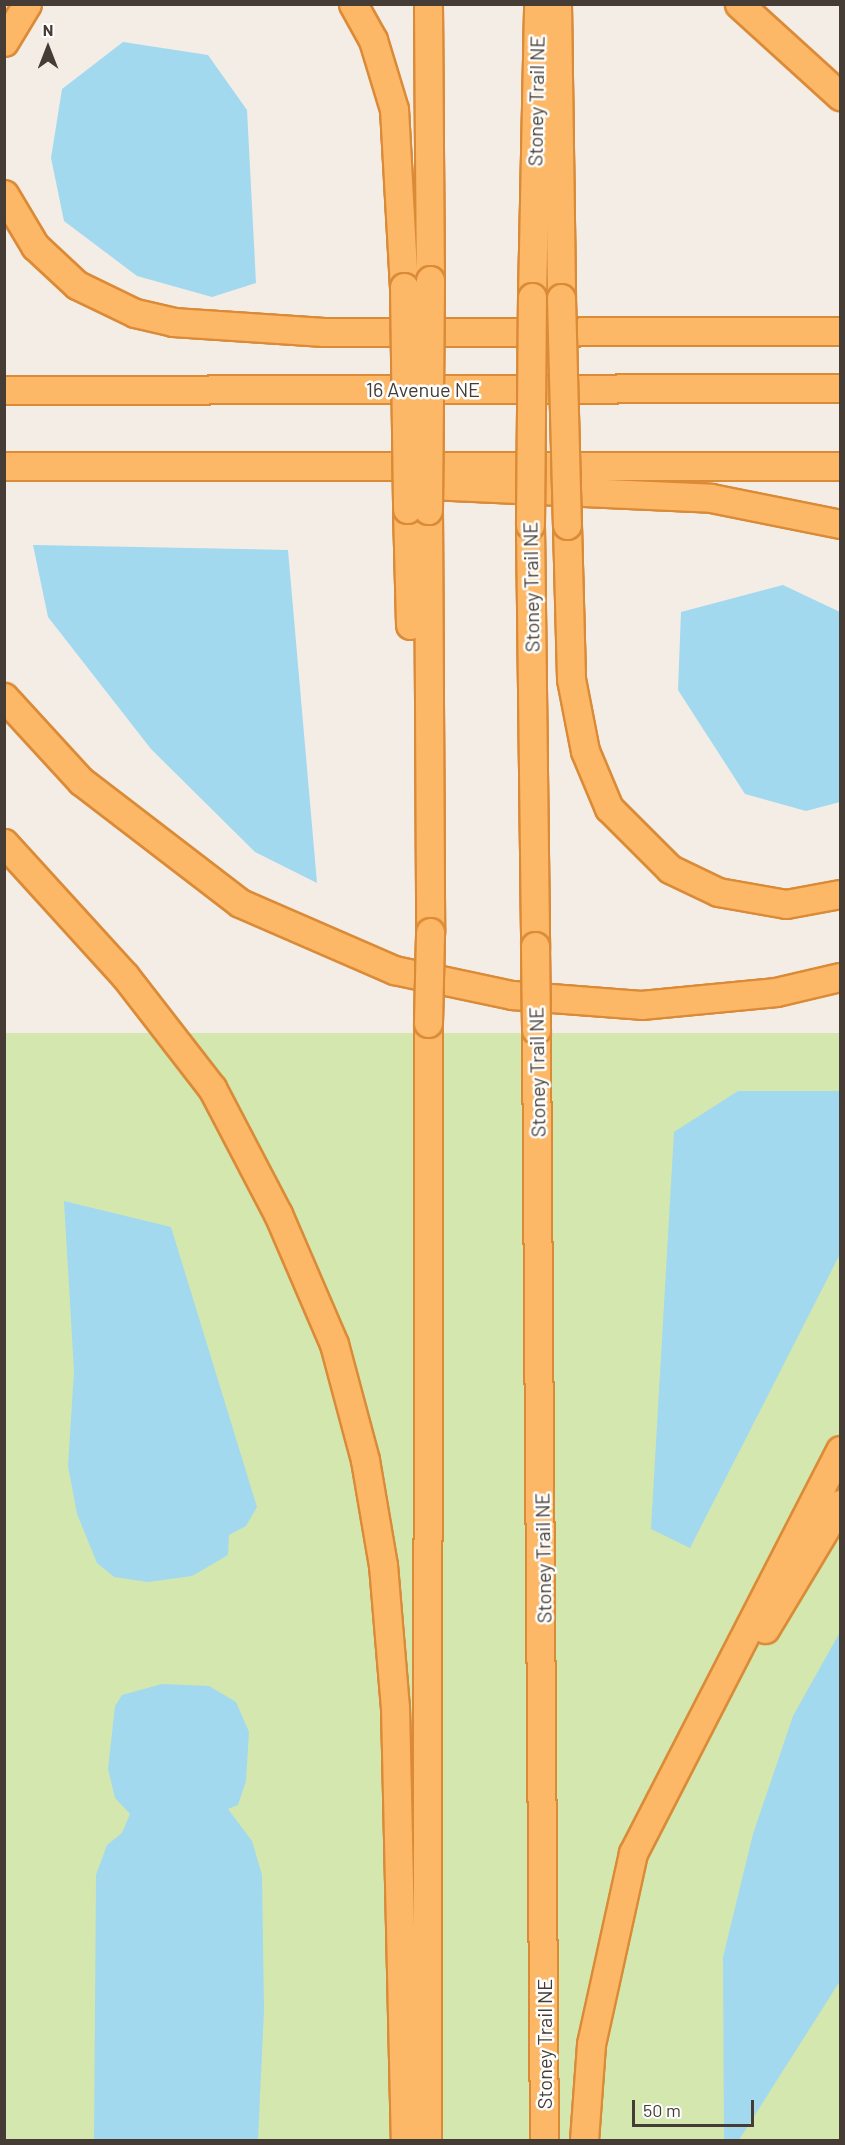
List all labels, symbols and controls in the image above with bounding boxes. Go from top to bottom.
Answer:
north arrow [18,18,78,78]
text: N [43,20,53,39]
street label: Stoney Trail NE [523,35,549,167]
street label: 16 Avenue NE [366,377,480,401]
street label: Stoney Trail NE [518,521,544,653]
street label: Stoney Trail NE [524,1006,550,1138]
street label: Stoney Trail NE [530,1492,556,1624]
street label: Stoney Trail NE [532,1979,556,2109]
scale bar [635,2088,756,2126]
text: 50 m [643,2099,681,2121]

